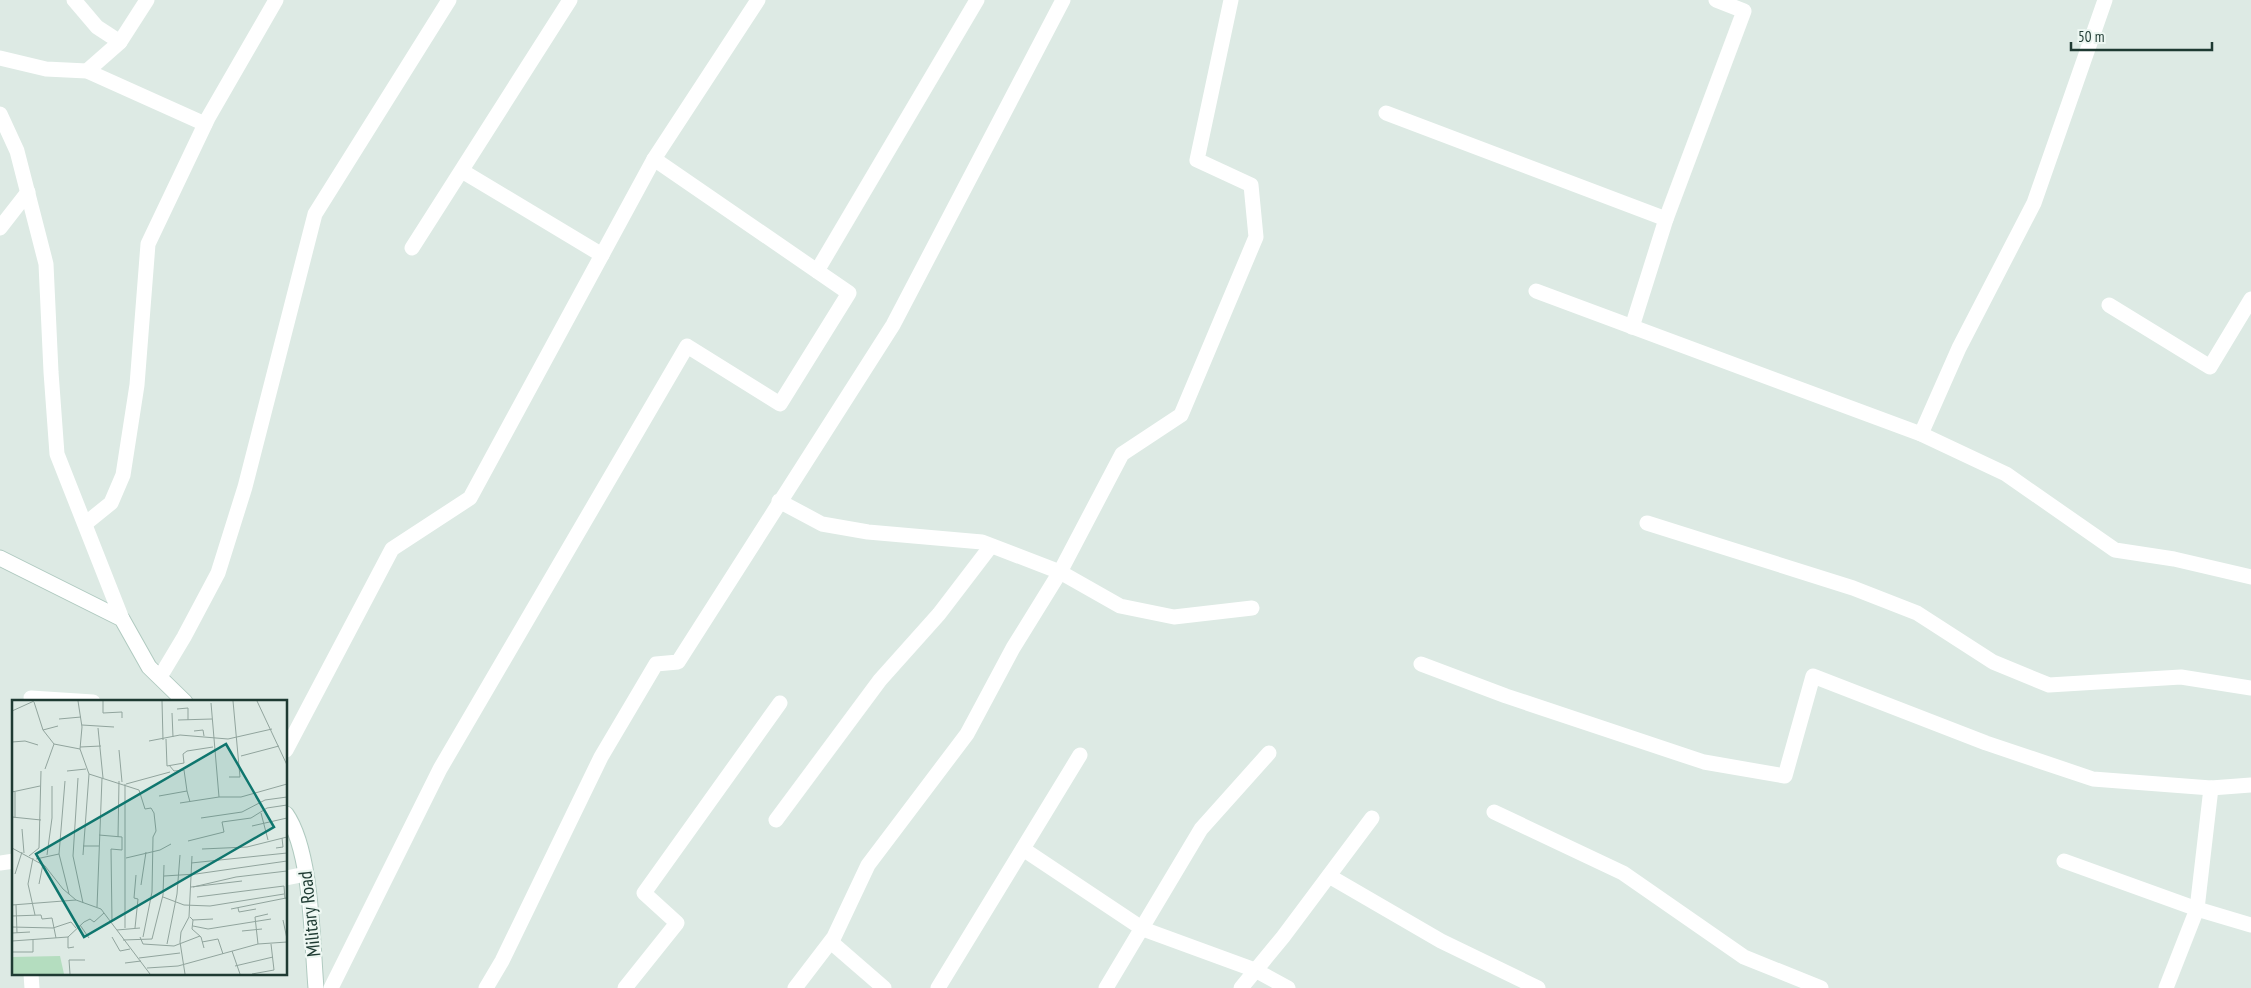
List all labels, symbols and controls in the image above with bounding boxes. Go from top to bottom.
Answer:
scale bar [2071,20,2212,52]
text: 50 m [2078,27,2104,46]
inset map [12,700,288,976]
street label: Military Road [293,870,325,958]

